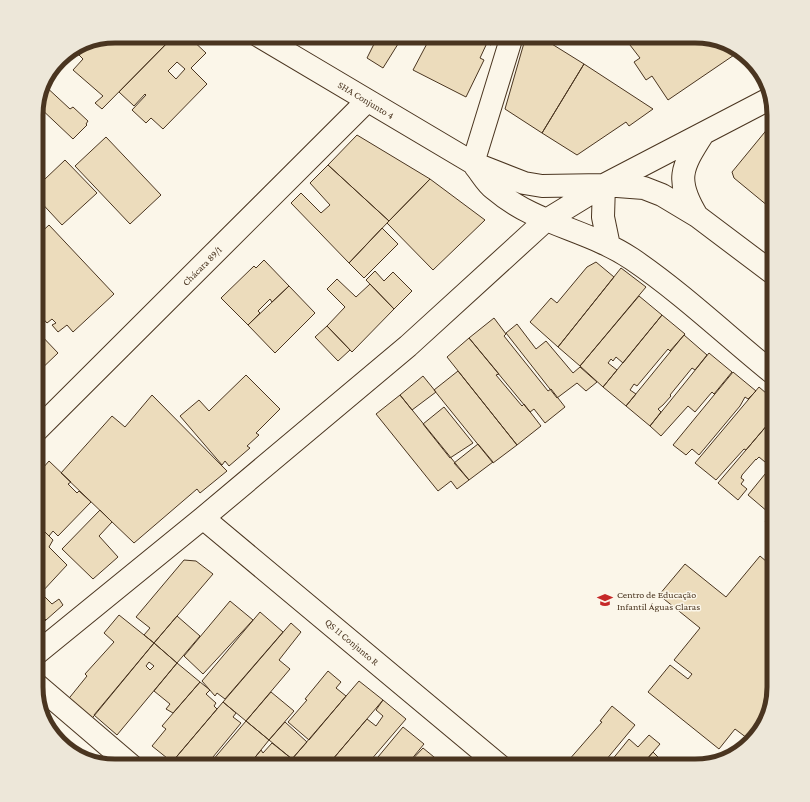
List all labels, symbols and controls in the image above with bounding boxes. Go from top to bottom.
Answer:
street label: SHA Conjunto 4 [336,79,396,122]
street label: Chácara 89/1 [180,244,224,288]
place label: Centro de Educação Infantil Águas Claras [617,589,700,612]
school or university icon: Centro de Educação Infantil Águas Claras [596,591,614,609]
street label: QS 11 Conjunto R [322,616,381,669]

